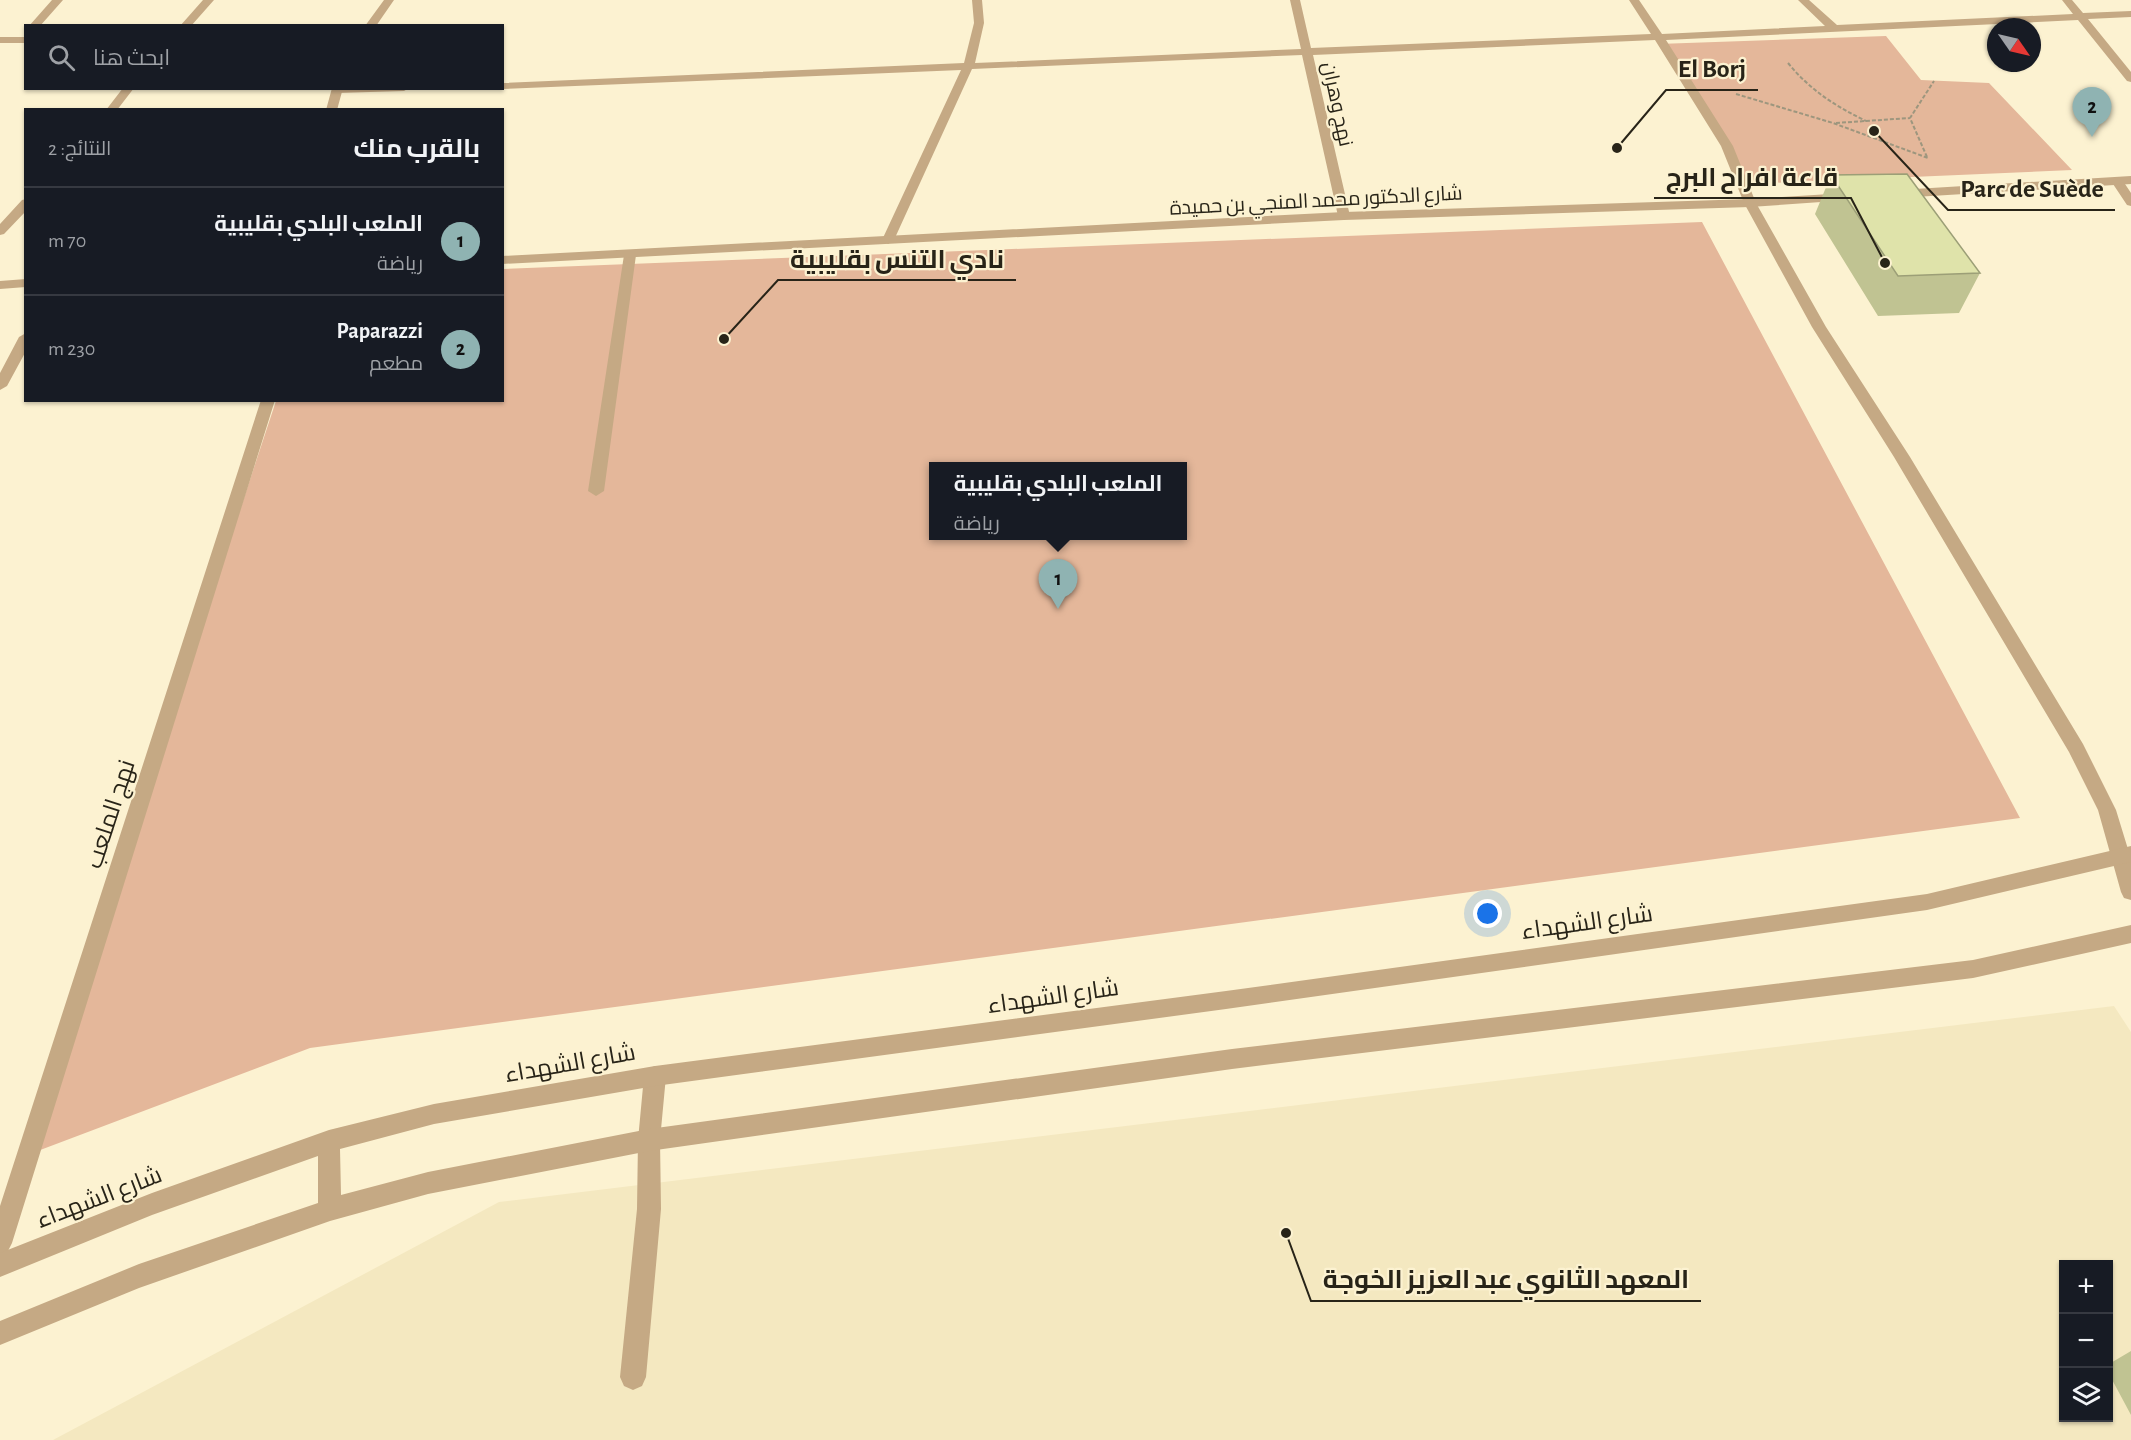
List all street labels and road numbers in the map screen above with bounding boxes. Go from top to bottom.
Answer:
street label: نهج وهران [1315,60,1356,149]
street label: شارع الدكتور محمد المنجي بن حميدة [1169,183,1463,224]
street label: نهج الملعب [82,757,143,873]
street label: شارع الشهداء [1520,901,1655,947]
street label: شارع الشهداء [986,975,1121,1021]
street label: شارع الشهداء [503,1040,638,1090]
street label: شارع الشهداء [33,1162,167,1236]

